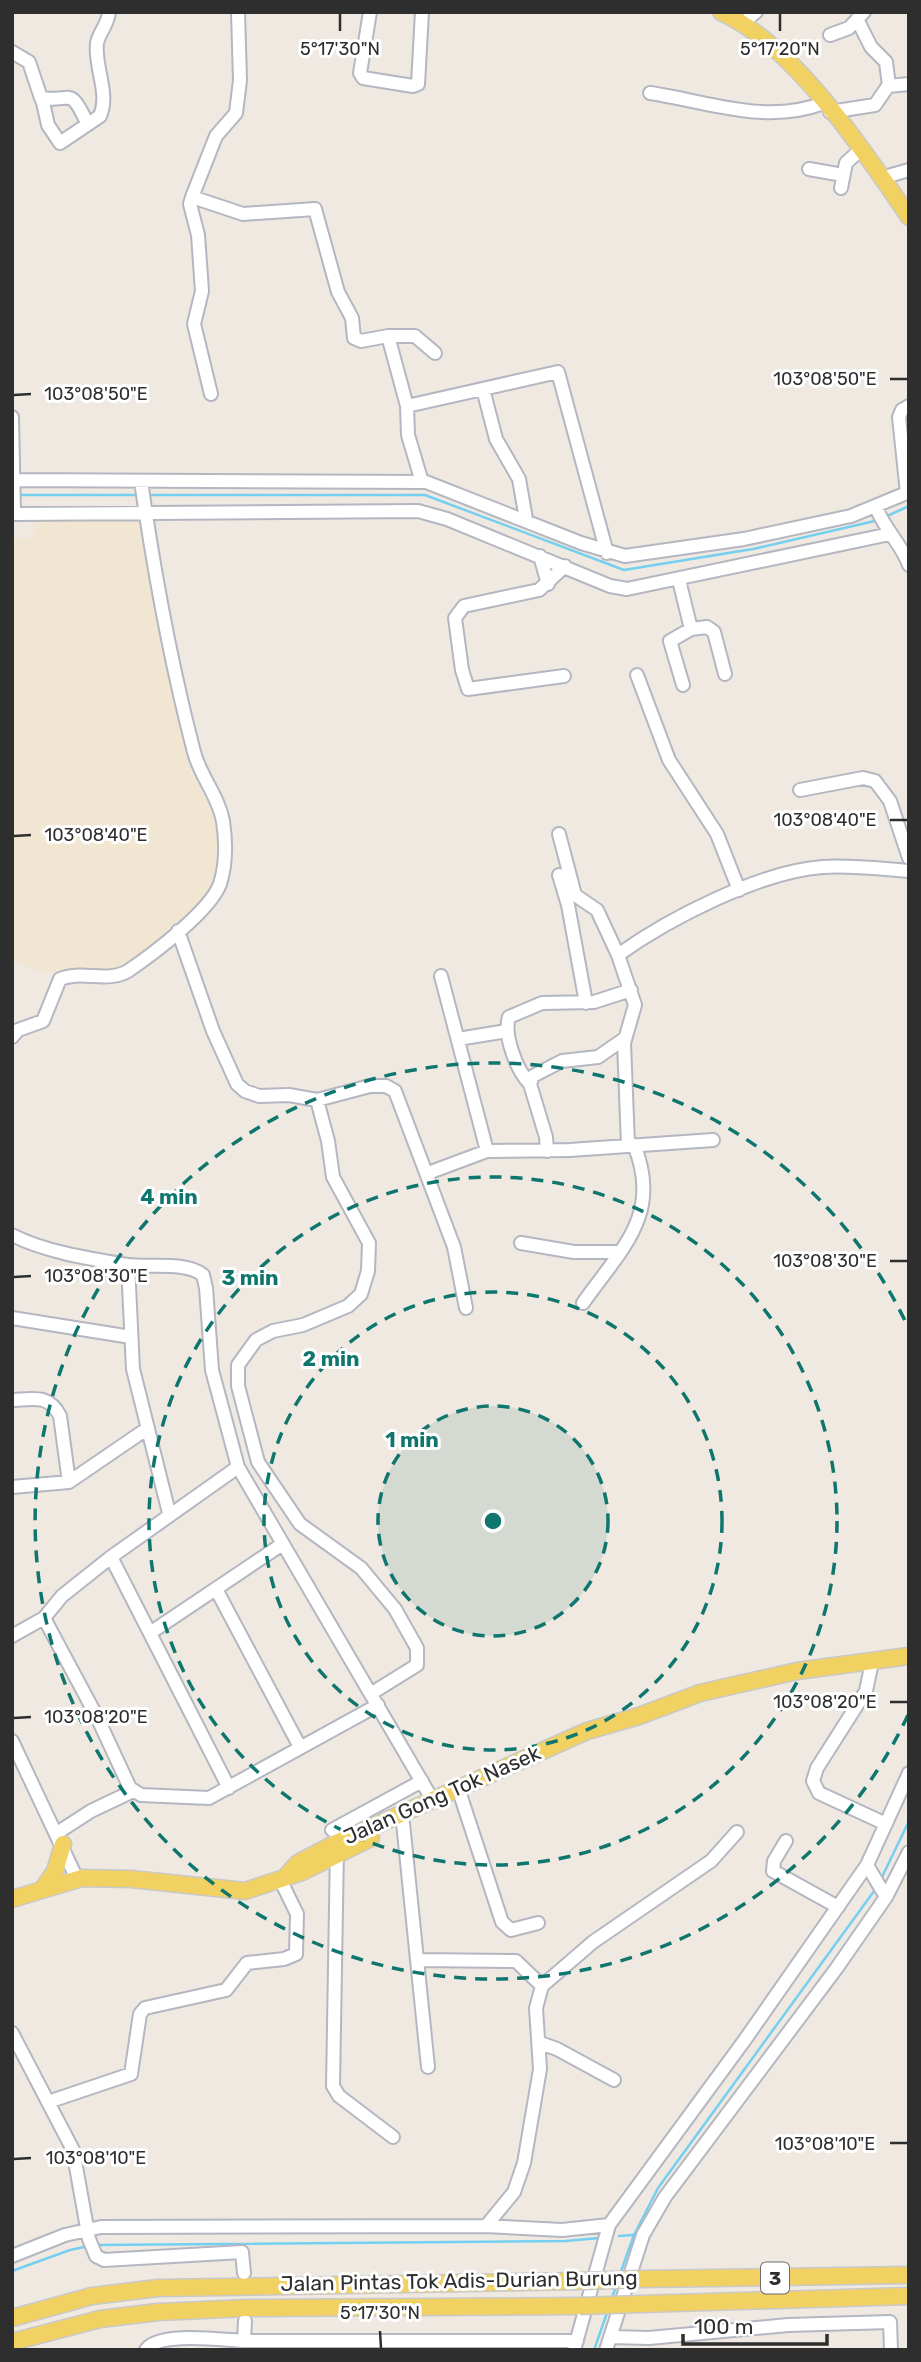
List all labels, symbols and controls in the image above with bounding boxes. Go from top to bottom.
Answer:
text: 5°17'30"N [300,38,380,60]
text: 5°17'20"N [740,38,820,60]
text: 103°08'50"E [773,368,877,390]
text: 103°08'50"E [44,383,148,405]
text: 103°08'40"E [773,809,877,831]
text: 103°08'40"E [44,824,148,846]
text: 4 min [140,1184,198,1209]
text: 103°08'30"E [773,1250,877,1272]
text: 103°08'30"E [44,1265,148,1287]
text: 3 min [221,1265,279,1290]
text: 2 min [303,1346,359,1371]
text: 1 min [385,1427,439,1452]
centre of rings [481,1509,505,1533]
text: 103°08'20"E [773,1691,877,1713]
text: 103°08'20"E [44,1706,148,1728]
street label: Jalan Gong Tok Nasek [339,1740,544,1849]
text: 103°08'10"E [775,2133,875,2155]
text: 103°08'10"E [46,2147,146,2169]
road number: 3 [761,2262,789,2294]
street label: Jalan Pintas Tok Adis-Durian Burung [280,2265,638,2296]
text: 5°17'30"N [340,2302,420,2324]
scale bar [683,2302,827,2346]
text: 100 m [694,2314,753,2339]

